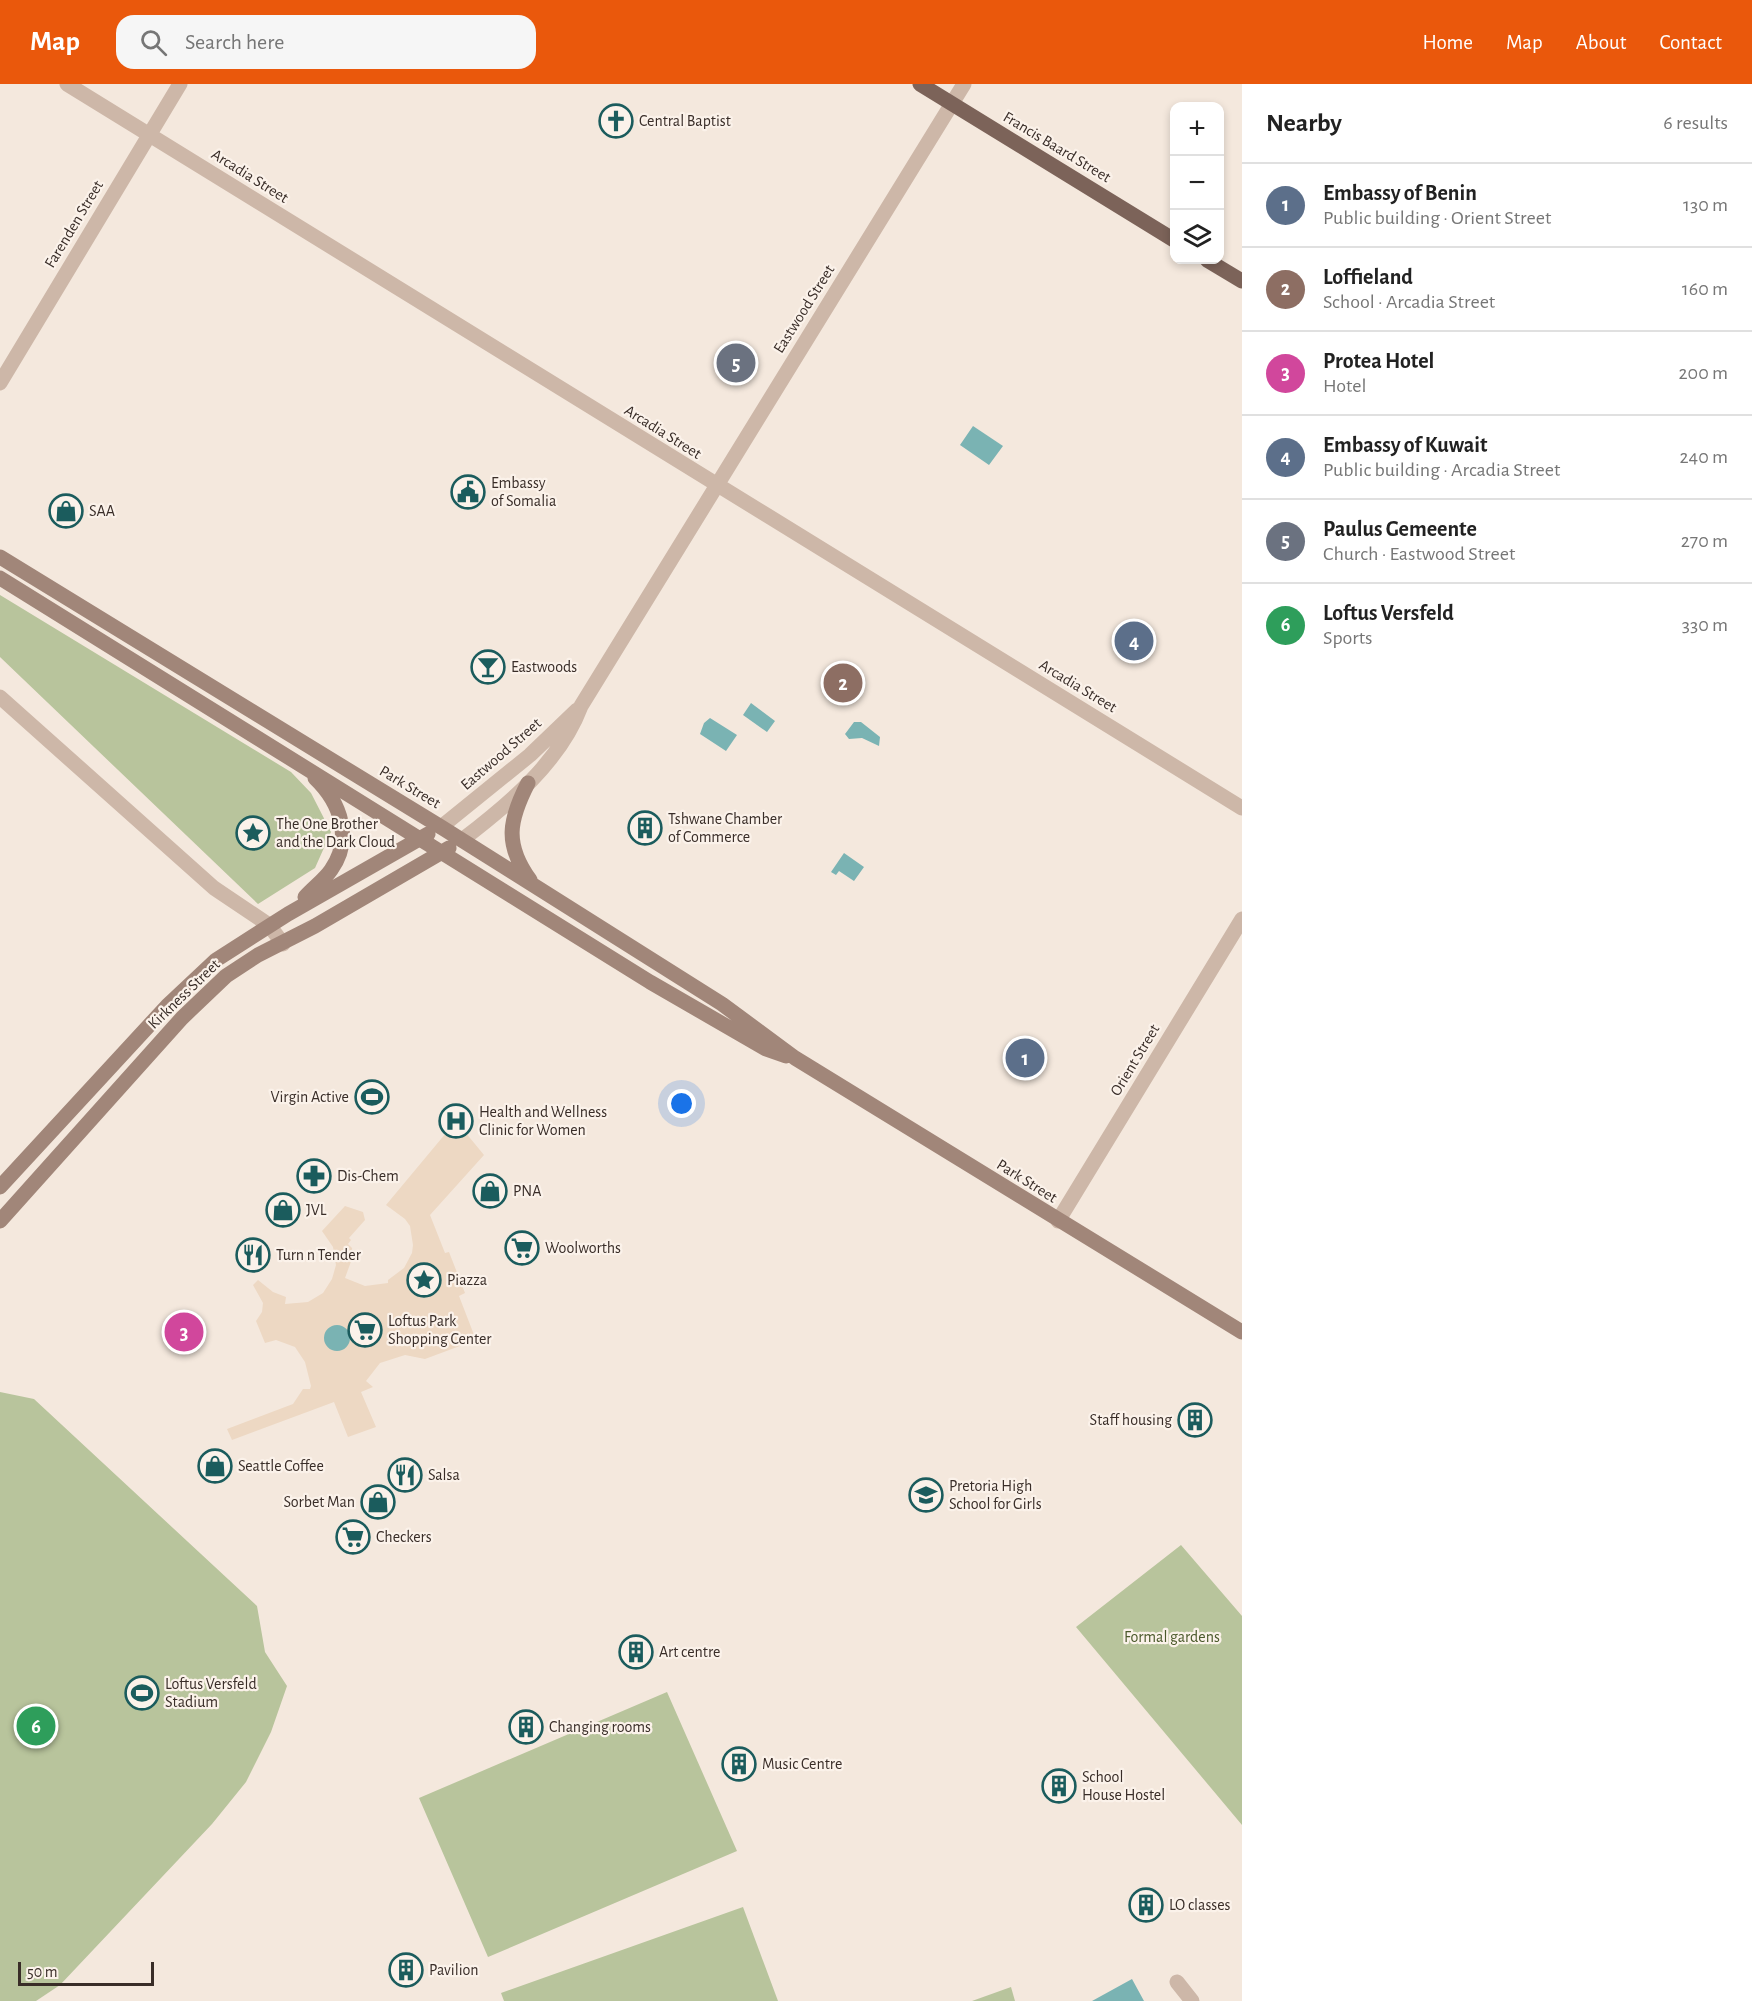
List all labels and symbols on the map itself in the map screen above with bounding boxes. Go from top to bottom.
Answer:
church icon: Central Baptist [598,103,634,139]
street label: Francis Baard Street [1000,109,1114,185]
place label: Central Baptist [639,113,731,129]
street label: Arcadia Street [209,146,291,206]
street label: Farenden Street [42,178,106,270]
street label: Eastwood Street [771,262,837,356]
pin: 5 [716,340,756,386]
street label: Arcadia Street [622,402,704,462]
public building icon: Embassy of Somalia [450,474,486,510]
place label: Embassy of Somalia [491,475,556,509]
shop icon: SAA [48,493,84,529]
place label: SAA [89,503,115,519]
pin: 4 [1114,618,1154,664]
bar icon: Eastwoods [470,649,506,685]
street label: Arcadia Street [1036,657,1120,715]
place label: Eastwoods [511,659,577,675]
pin: 2 [824,660,862,706]
street label: Eastwood Street [458,715,544,793]
street label: Park Street [377,763,443,811]
building icon: Tshwane Chamber of Commerce [627,810,663,846]
place label: Tshwane Chamber of Commerce [668,811,783,845]
place icon: The One Brother and the Dark Cloud [235,815,271,851]
place label: The One Brother and the Dark Cloud [276,816,395,850]
street label: Kirkness Street [145,956,223,1032]
street label: Orient Street [1107,1021,1163,1099]
pin: 1 [1006,1036,1044,1080]
sports icon: Virgin Active [354,1079,390,1115]
place label: Virgin Active [270,1089,349,1105]
your location [667,1089,696,1118]
hospital icon: Health and Wellness Clinic for Women [438,1103,474,1139]
place label: Health and Wellness Clinic for Women [479,1104,607,1138]
street label: Park Street [994,1156,1060,1206]
pharmacy icon: Dis-Chem [296,1158,332,1194]
place label: Dis-Chem [337,1168,399,1184]
shop icon: PNA [472,1173,508,1209]
place label: PNA [513,1183,542,1199]
shop icon: JVL [265,1192,301,1228]
place label: JVL [306,1202,327,1218]
supermarket icon: Woolworths [504,1230,540,1266]
restaurant icon: Turn n Tender [235,1237,271,1273]
place label: Woolworths [545,1240,621,1256]
place label: Turn n Tender [276,1247,362,1263]
place icon: Piazza [406,1262,442,1298]
place label: Piazza [447,1272,487,1288]
pin: 3 [164,1310,204,1354]
supermarket icon: Loftus Park Shopping Center [347,1312,383,1348]
place label: Loftus Park Shopping Center [388,1313,492,1347]
building icon: Staff housing [1177,1402,1213,1438]
place label: Staff housing [1090,1412,1172,1428]
shop icon: Seattle Coffee [197,1448,233,1484]
restaurant icon: Salsa [387,1457,423,1493]
place label: Seattle Coffee [238,1458,324,1474]
place label: Salsa [428,1467,460,1483]
school or university icon: Pretoria High School for Girls [908,1477,944,1513]
place label: Pretoria High School for Girls [949,1478,1042,1512]
shop icon: Sorbet Man [360,1484,396,1520]
place label: Sorbet Man [284,1494,355,1510]
supermarket icon: Checkers [335,1519,371,1555]
place label: Checkers [376,1529,432,1545]
park label: Formal gardens [1124,1629,1220,1645]
building icon: Art centre [618,1634,654,1670]
place label: Art centre [659,1644,720,1660]
sports icon: Loftus Versfeld Stadium [124,1675,160,1711]
place label: Loftus Versfeld Stadium [165,1676,257,1710]
pin: 6 [16,1704,56,1748]
building icon: Changing rooms [508,1709,544,1745]
place label: Changing rooms [549,1719,651,1735]
building icon: Music Centre [721,1746,757,1782]
place label: Music Centre [762,1756,842,1772]
building icon: School House Hostel [1041,1768,1077,1804]
place label: School House Hostel [1082,1769,1165,1803]
building icon: LO classes [1128,1887,1164,1923]
place label: LO classes [1169,1897,1231,1913]
building icon: Pavilion [388,1952,424,1988]
scale bar [18,1959,154,1986]
place label: Pavilion [429,1962,479,1978]

